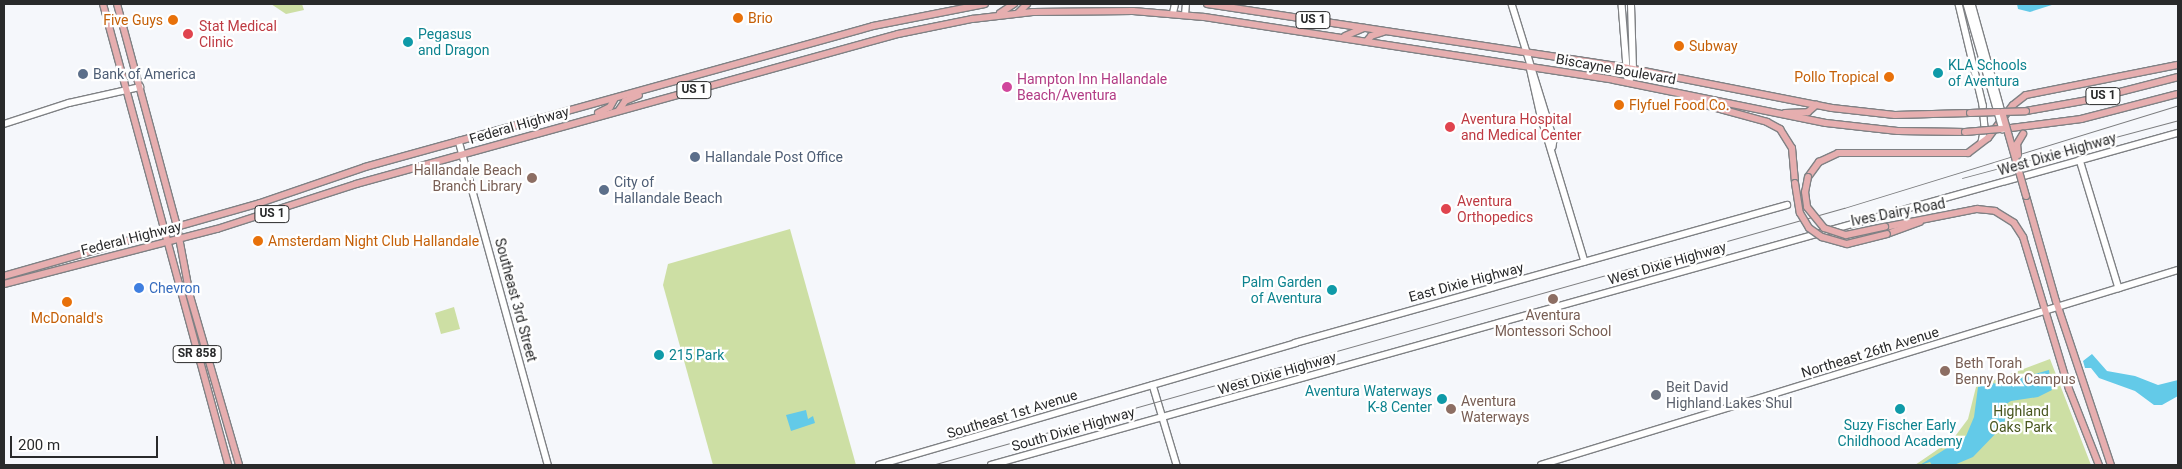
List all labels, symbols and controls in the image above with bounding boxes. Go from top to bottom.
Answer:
place label: Brio [748,10,773,26]
road number: US 1 [1294,10,1332,30]
place label: Five Guys [103,12,163,28]
marker: Brio [732,12,744,24]
marker: Five Guys [167,14,179,26]
place label: Stat Medical Clinic [199,18,277,50]
place label: Pegasus and Dragon [418,26,490,58]
marker: Stat Medical Clinic [181,27,195,41]
marker: Pegasus and Dragon [402,36,414,48]
place label: Subway [1689,38,1738,54]
marker: Subway [1673,40,1685,52]
street label: Biscayne Boulevard [1555,50,1677,88]
place label: KLA Schools of Aventura [1948,57,2027,90]
place label: Bank of America [93,66,196,82]
marker: KLA Schools of Aventura [1932,67,1944,79]
marker: Bank of America [77,68,89,80]
place label: Pollo Tropical [1794,69,1879,85]
place label: Hampton Inn Hallandale Beach/Aventura [1017,71,1167,104]
marker: Pollo Tropical [1883,71,1895,83]
road number: US 1 [675,80,713,100]
marker: Hampton Inn Hallandale Beach/Aventura [1001,81,1013,93]
road number: US 1 [2084,86,2122,105]
place label: Flyfuel Food Co. [1629,97,1729,113]
marker: Flyfuel Food Co. [1613,99,1625,111]
street label: Federal Highway [467,103,571,147]
place label: Aventura Hospital and Medical Center [1461,111,1581,144]
marker: Aventura Hospital and Medical Center [1443,120,1457,134]
street label: West Dixie Highway [1996,129,2118,179]
place label: Hallandale Post Office [705,149,843,165]
marker: Hallandale Post Office [689,151,701,163]
place label: Hallandale Beach Branch Library [414,162,522,194]
marker: Hallandale Beach Branch Library [526,172,538,184]
place label: City of Hallandale Beach [614,174,722,206]
marker: City of Hallandale Beach [598,184,610,196]
place label: Aventura Orthopedics [1457,193,1533,226]
street label: Ives Dairy Road [1849,195,1947,229]
marker: Aventura Orthopedics [1439,202,1453,216]
road number: US 1 [253,204,291,223]
street label: Federal Highway [79,217,183,259]
place label: Amsterdam Night Club Hallandale [268,233,479,249]
marker: Amsterdam Night Club Hallandale [252,235,264,247]
street label: Southeast 3rd Street [491,236,541,364]
street label: West Dixie Highway [1606,238,1728,288]
street label: East Dixie Highway [1407,259,1525,305]
place label: Palm Garden of Aventura [1242,274,1322,306]
place label: Chevron [149,280,200,296]
marker: Chevron [133,282,145,294]
marker: Palm Garden of Aventura [1326,284,1338,296]
marker: Aventura Montessori School [1547,293,1559,305]
marker: McDonald's [61,296,73,308]
place label: Aventura Montessori School [1495,307,1611,340]
place label: McDonald's [31,310,103,326]
street label: Northeast 26th Avenue [1799,323,1941,381]
road number: SR 858 [172,344,222,364]
place label: 215 Park [669,347,724,363]
street label: West Dixie Highway [1216,348,1338,398]
marker: 215 Park [653,349,665,361]
place label: Beth Torah Benny Rok Campus [1955,355,2076,388]
marker: Beth Torah Benny Rok Campus [1939,365,1951,377]
place label: Beit David Highland Lakes Shul [1666,379,1792,412]
place label: Aventura Waterways K-8 Center [1305,383,1432,416]
street label: Southeast 1st Avenue [945,386,1079,442]
marker: Beit David Highland Lakes Shul [1650,389,1662,401]
marker: Aventura Waterways K-8 Center [1436,393,1448,405]
place label: Aventura Waterways [1461,393,1530,426]
street label: South Dixie Highway [1010,403,1136,455]
marker: Aventura Waterways [1445,403,1457,415]
marker: Suzy Fischer Early Childhood Academy [1894,403,1906,415]
park label: Highland Oaks Park [1989,403,2053,436]
place label: Suzy Fischer Early Childhood Academy [1838,417,1962,450]
scale bar [12,426,160,458]
text: 200 m [18,436,60,454]

